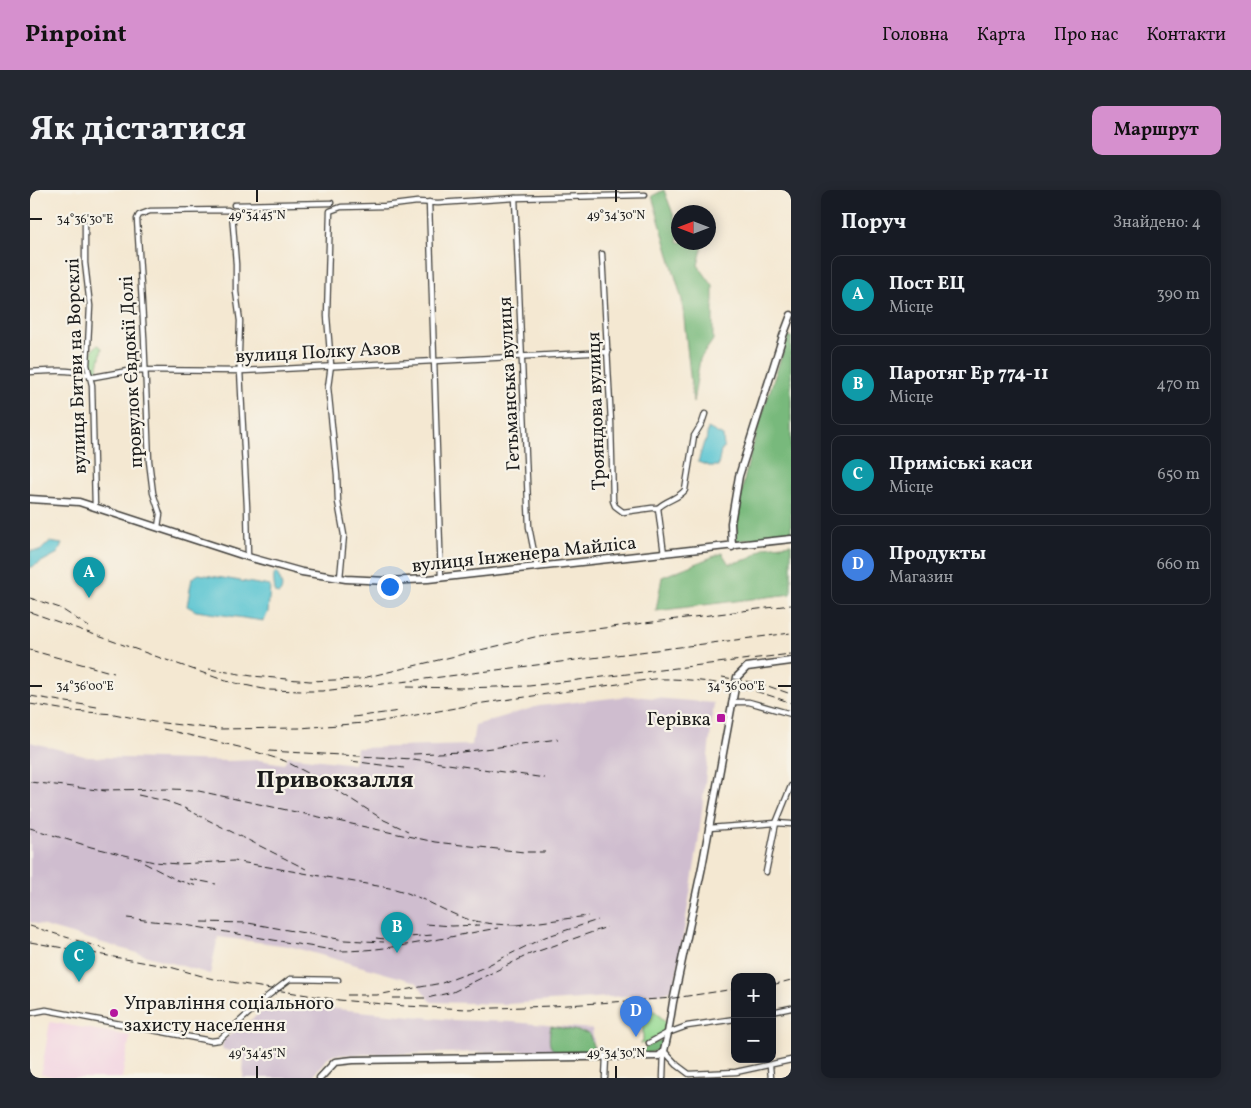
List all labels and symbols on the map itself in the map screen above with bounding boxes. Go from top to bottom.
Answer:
north arrow [671,205,716,250]
text: 49°34'45"N [228,208,286,224]
text: 49°34'30"N [587,208,645,224]
text: 34°36'30"E [57,212,113,228]
street label: вулиця Битви на Ворсклі [60,257,94,474]
street label: провулок Євдокії Долі [114,275,150,469]
street label: Гетьманська вулиця [492,296,528,472]
street label: Трояндова вулиця [581,331,613,491]
street label: вулиця Полку Азов [235,336,401,370]
street label: вулиця Інженера Майліса [411,530,638,580]
pin: A [73,557,105,598]
your location [377,574,403,600]
text: 34°36'00"E [56,679,114,695]
text: 34°36'00"E [707,679,765,695]
place label: Герівка [647,707,711,733]
marker: Герівка [715,712,727,724]
district label: Привокзалля [256,764,414,798]
pin: B [381,912,413,953]
pin: C [63,941,95,982]
place label: Управління соціального захисту населення [124,991,334,1039]
pin: D [620,996,652,1037]
marker: Управління соціального захисту населення [108,1007,120,1019]
text: 49°34'45"N [228,1046,286,1062]
text: 49°34'30"N [587,1046,645,1062]

